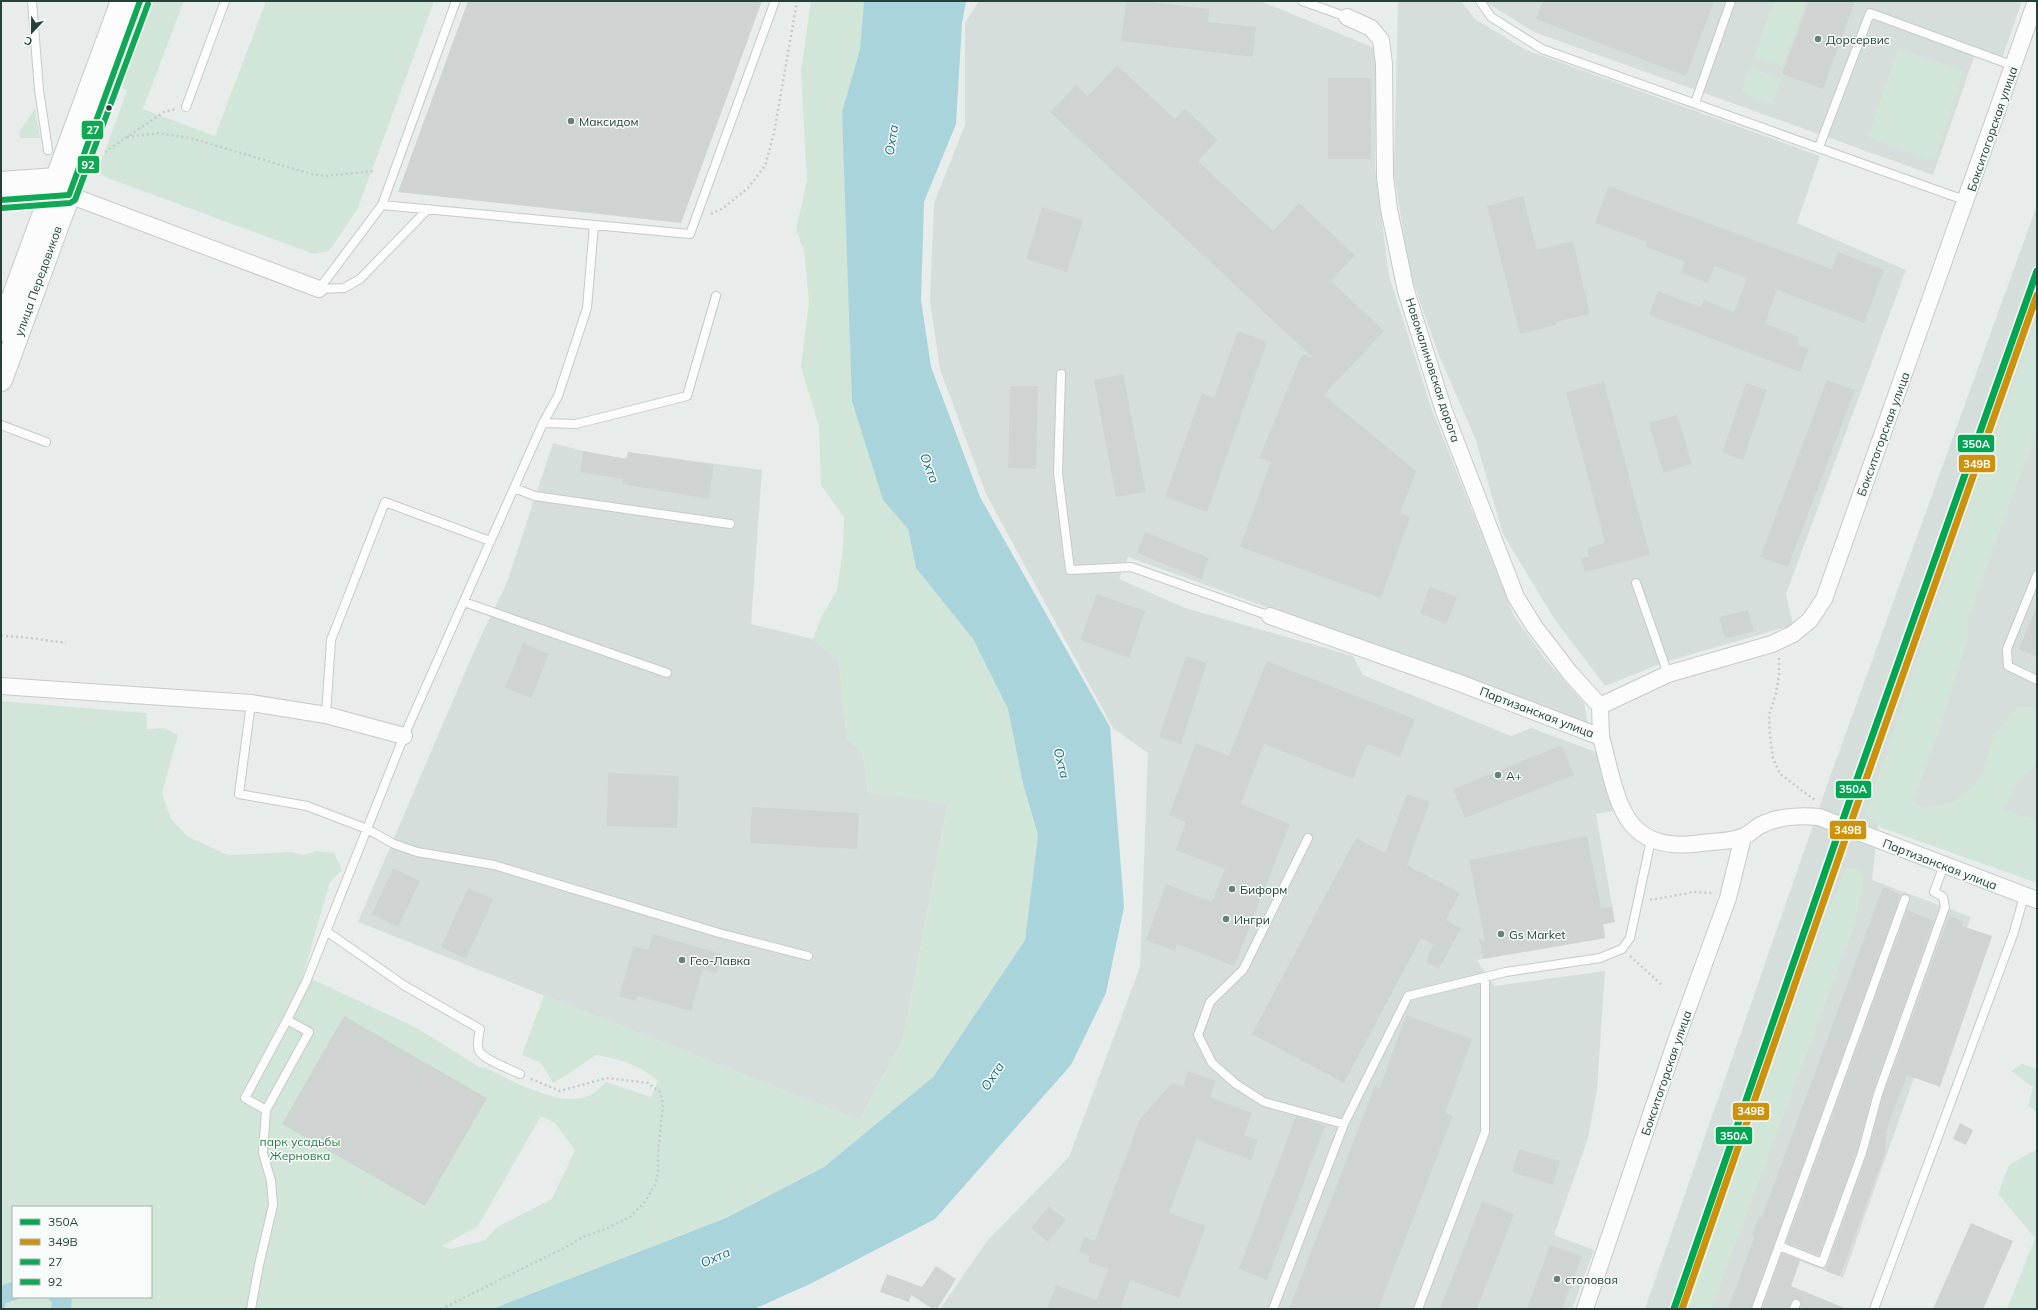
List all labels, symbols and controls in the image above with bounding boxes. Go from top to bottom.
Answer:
north arrow [12,12,52,52]
place label: Дорсервис [1826,32,1890,47]
text: С [22,33,34,49]
marker: Дорсервис [1813,34,1823,44]
street label: Бокситогорская улица [1964,64,2020,194]
unlabelled marker [104,103,114,113]
place label: Максидом [579,114,639,129]
marker: Максидом [566,116,576,126]
line badge: 27 [81,120,104,140]
text: 27 [86,123,100,137]
water label: Охта [881,123,901,157]
line badge: 92 [77,155,100,174]
text: 92 [81,158,95,172]
street label: улица Передовиков [11,224,65,338]
street label: Новомалиновская дорога [1403,296,1463,444]
street label: Бокситогорская улица [1853,370,1913,498]
line badge: 350А [1957,434,1995,453]
text: 350А [1962,437,1991,451]
water label: Охта [917,451,943,485]
line badge: 349В [1958,454,1996,473]
text: 349В [1963,457,1991,471]
street label: Партизанская улица [1478,683,1596,741]
water label: Охта [1050,746,1074,780]
place label: А+ [1506,768,1522,783]
marker: А+ [1493,770,1503,780]
line badge: 350А [1835,780,1872,799]
text: 350А [1839,782,1868,796]
line badge: 349В [1829,820,1867,840]
text: 349В [1834,823,1862,837]
street label: Партизанская улица [1881,835,1999,893]
place label: Биформ [1240,882,1287,897]
marker: Биформ [1227,884,1237,894]
place label: Ингри [1234,912,1270,927]
marker: Ингри [1221,914,1231,924]
place label: Gs Market [1509,927,1565,942]
marker: Gs Market [1496,929,1506,939]
place label: Гео-Лавка [690,953,750,968]
marker: Гео-Лавка [677,955,687,965]
street label: Бокситогорская улица [1638,1008,1694,1138]
water label: Охта [977,1059,1007,1093]
line badge: 349В [1732,1102,1770,1121]
text: 349В [1737,1104,1765,1118]
line badge: 350А [1715,1126,1753,1145]
text: 350А [1720,1129,1749,1143]
park label: парк усадьбы Жерновка [260,1134,340,1163]
legend [12,1206,152,1298]
text: 350А [48,1214,79,1229]
text: 349В [48,1234,78,1249]
water label: Охта [698,1243,732,1271]
text: 27 [48,1254,62,1269]
place label: столовая [1565,1272,1618,1287]
text: 92 [48,1274,62,1289]
marker: столовая [1552,1274,1562,1284]

